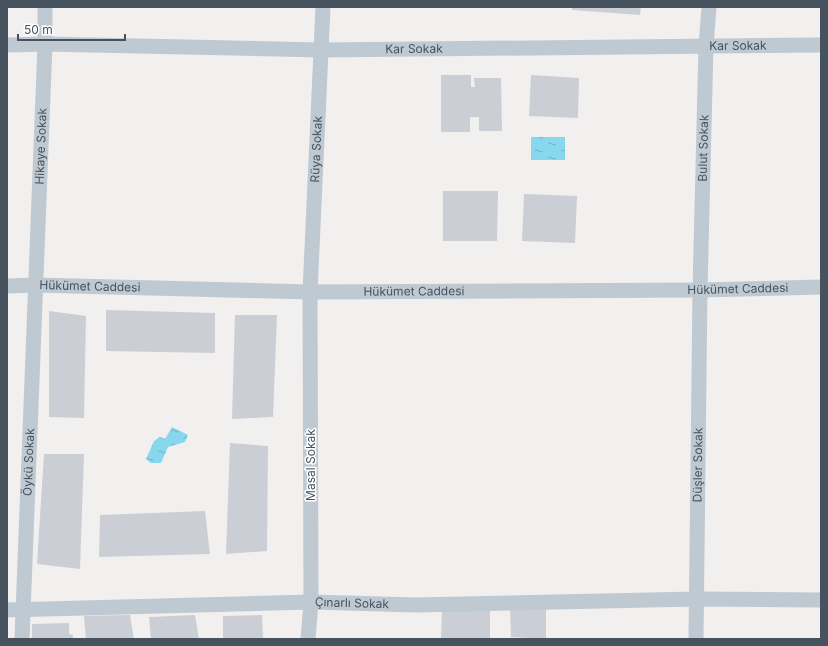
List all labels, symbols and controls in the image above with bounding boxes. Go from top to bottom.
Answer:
scale bar [18,16,125,42]
text: 50 m [24,22,53,37]
street label: Kar Sokak [709,38,767,53]
street label: Kar Sokak [385,41,443,56]
street label: Hikaye Sokak [32,107,50,185]
street label: Bulut Sokak [695,114,711,182]
street label: Rüya Sokak [307,115,325,183]
street label: Hükümet Caddesi [39,277,141,295]
street label: Hükümet Caddesi [687,280,789,297]
street label: Hükümet Caddesi [363,283,465,299]
street label: Öykü Sokak [20,427,37,496]
street label: Düşler Sokak [690,427,705,502]
street label: Masal Sokak [303,429,318,501]
street label: Çınarlı Sokak [315,594,390,611]

